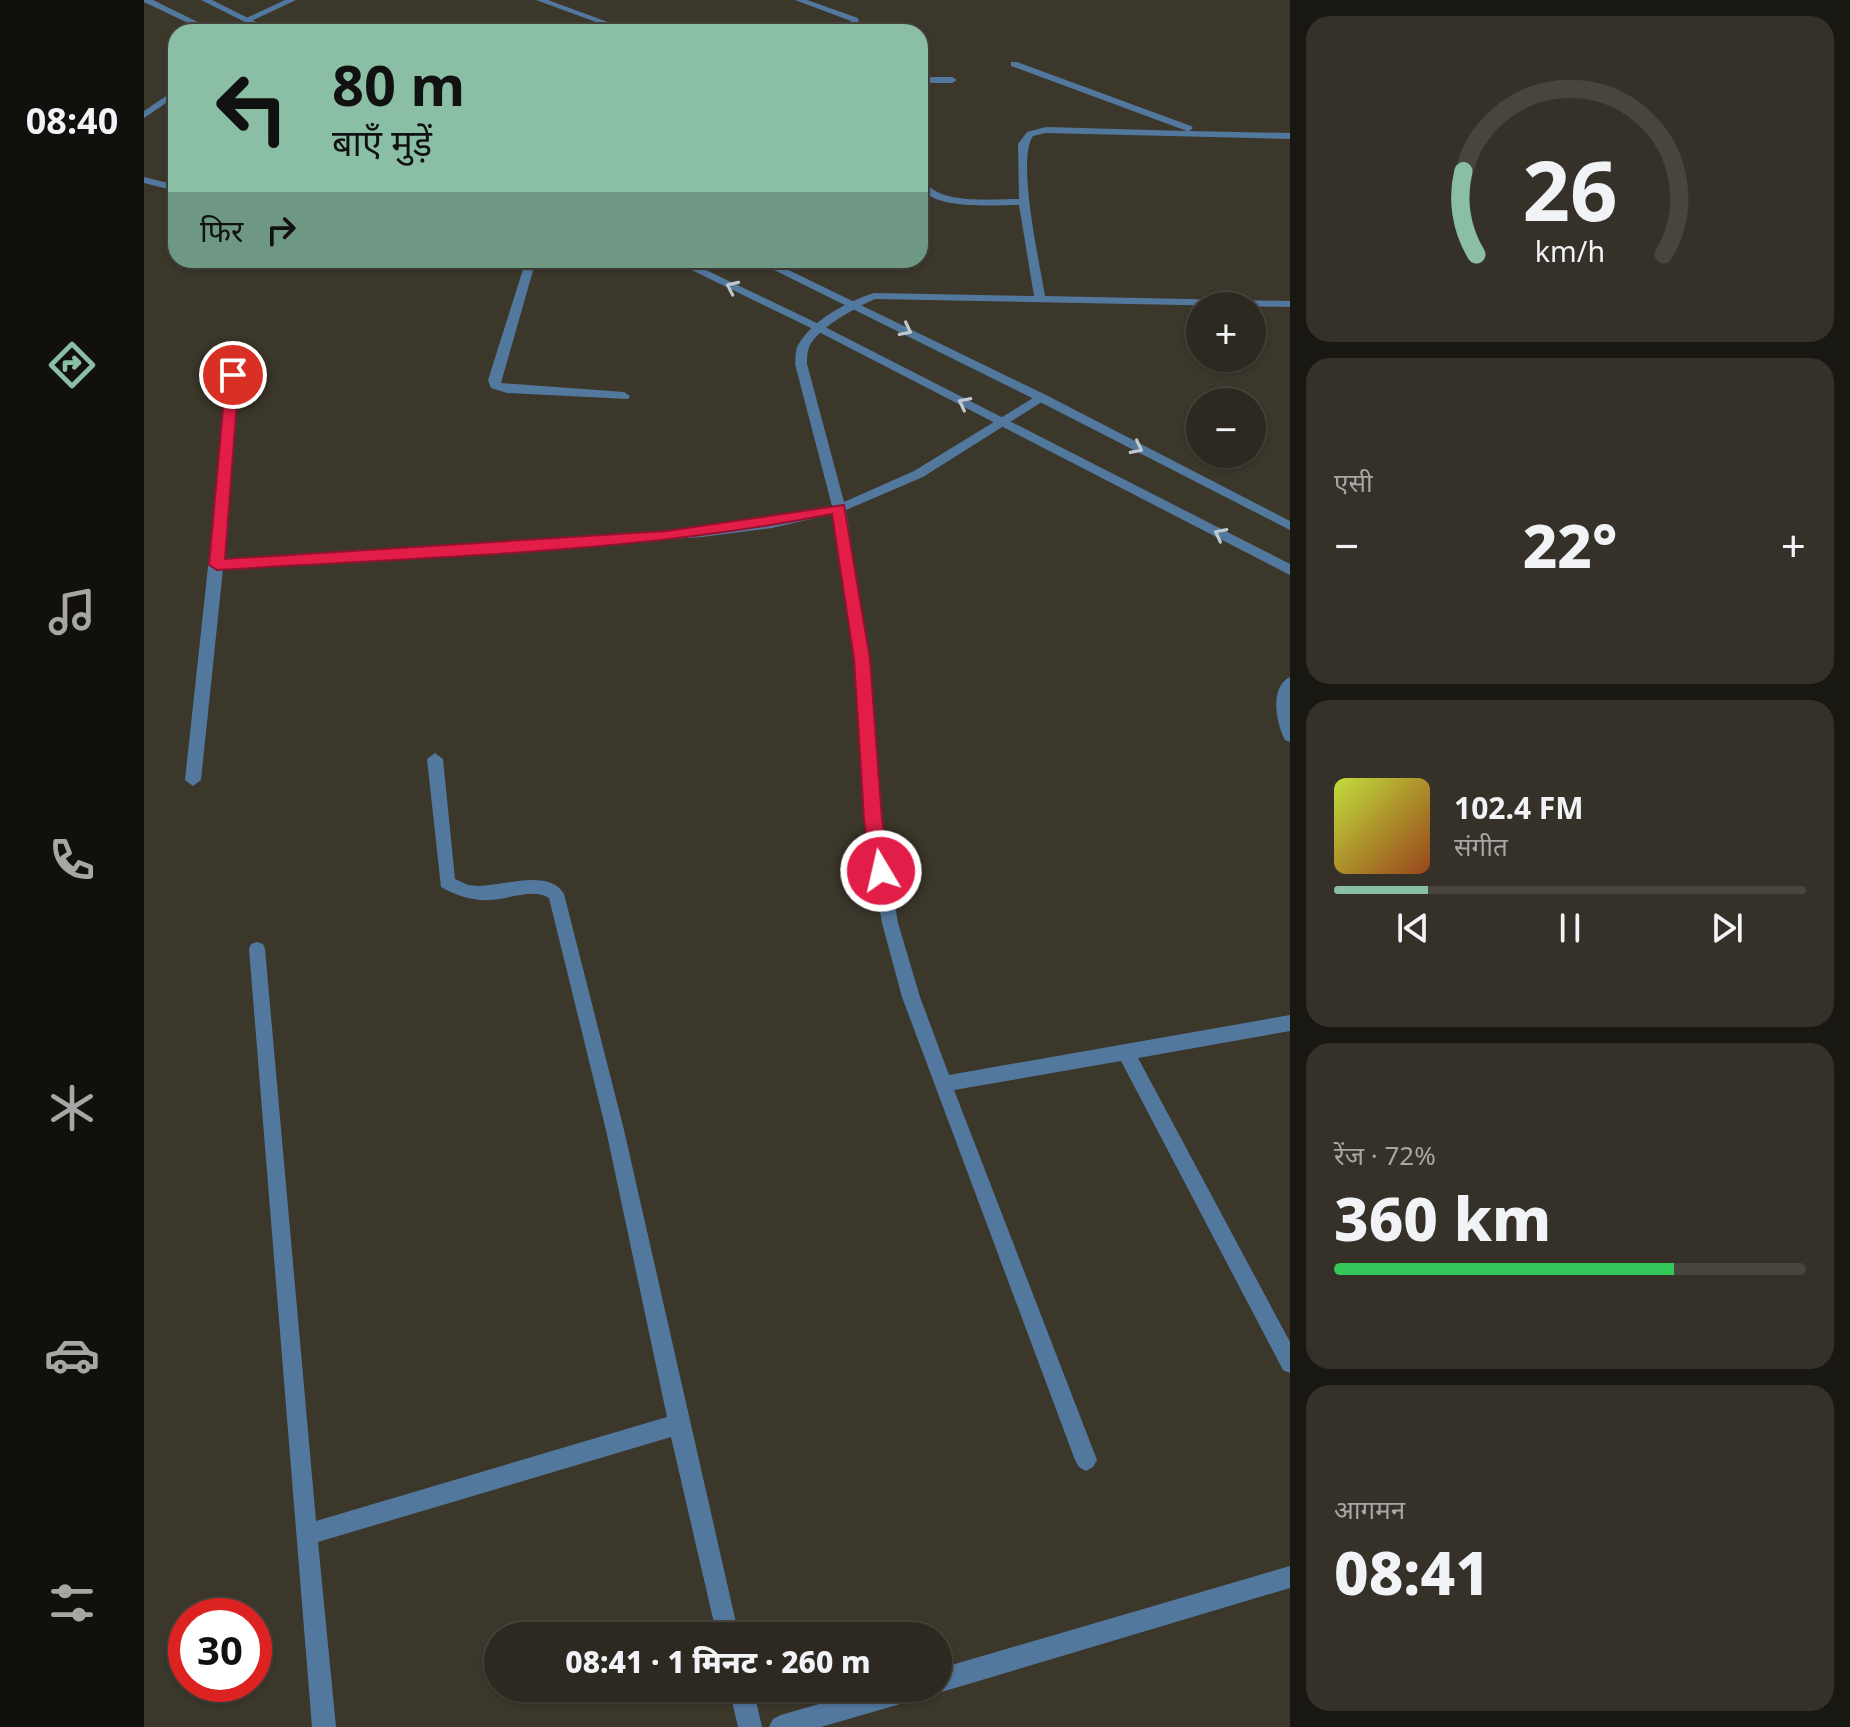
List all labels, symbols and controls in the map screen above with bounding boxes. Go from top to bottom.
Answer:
text: 80 m [332,46,465,122]
icon: left [200,56,304,160]
text: 08:40 [26,96,118,145]
text: बाएँ मुड़ें [332,118,432,167]
text: 26 [1522,132,1618,245]
icon: right [259,208,303,252]
text: फिर [200,210,243,251]
text: km/h [1535,231,1605,270]
one-way arrow [725,281,740,297]
map controls [1186,292,1266,468]
button: + [1186,292,1266,372]
one-way arrow [897,320,912,336]
icon: directions [44,337,100,393]
pin [199,341,267,409]
icon: arrive [211,353,255,397]
button: − [1186,388,1266,468]
one-way arrow [958,398,972,413]
one-way arrow [1129,438,1144,453]
text: एसी [1334,464,1373,500]
text: 22° [1523,504,1617,586]
text: − [1334,515,1359,575]
text: + [1781,515,1806,575]
one-way arrow [1214,529,1229,544]
icon: music [44,584,100,640]
text: 102.4 FM [1454,787,1584,828]
text: संगीत [1454,828,1508,864]
position arrow [839,829,923,913]
icon: phone [44,832,100,888]
icon: previous [1391,906,1435,950]
icon: pause [1548,906,1592,950]
icon: next [1705,906,1749,950]
icon: climate [44,1080,100,1136]
text: रेंज · 72% [1334,1137,1436,1173]
text: 360 km [1334,1177,1551,1259]
icon: car [44,1327,100,1383]
text: आगमन [1334,1491,1405,1527]
text: 08:41 [1334,1531,1490,1613]
icon: filters [44,1575,100,1631]
speed limit sign: 30 [168,1598,272,1702]
text: 08:41 · 1 मिनट · 260 m [565,1641,871,1682]

